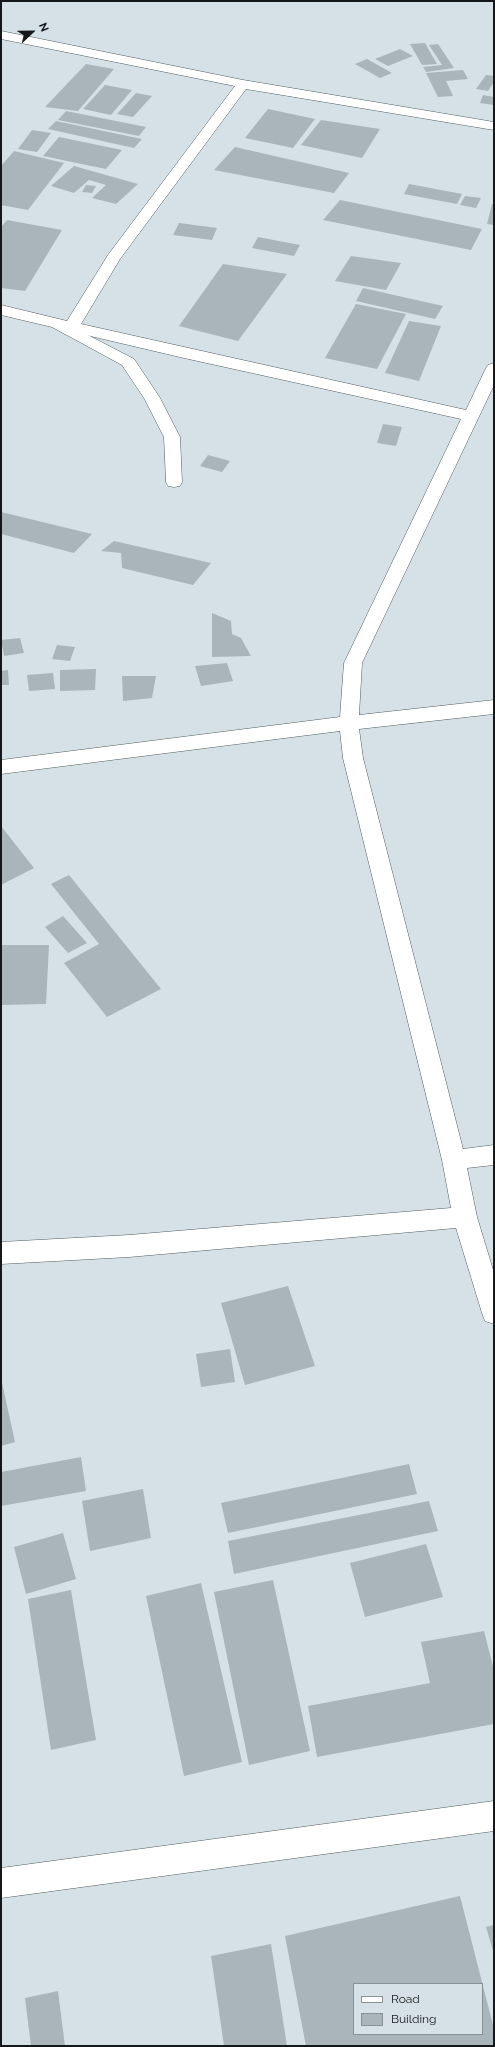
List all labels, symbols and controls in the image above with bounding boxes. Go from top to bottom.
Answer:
north arrow [12,12,52,52]
text: N [36,21,51,34]
legend [353,1983,483,2035]
text: Road [391,1992,420,2006]
text: Building [391,2012,437,2026]

